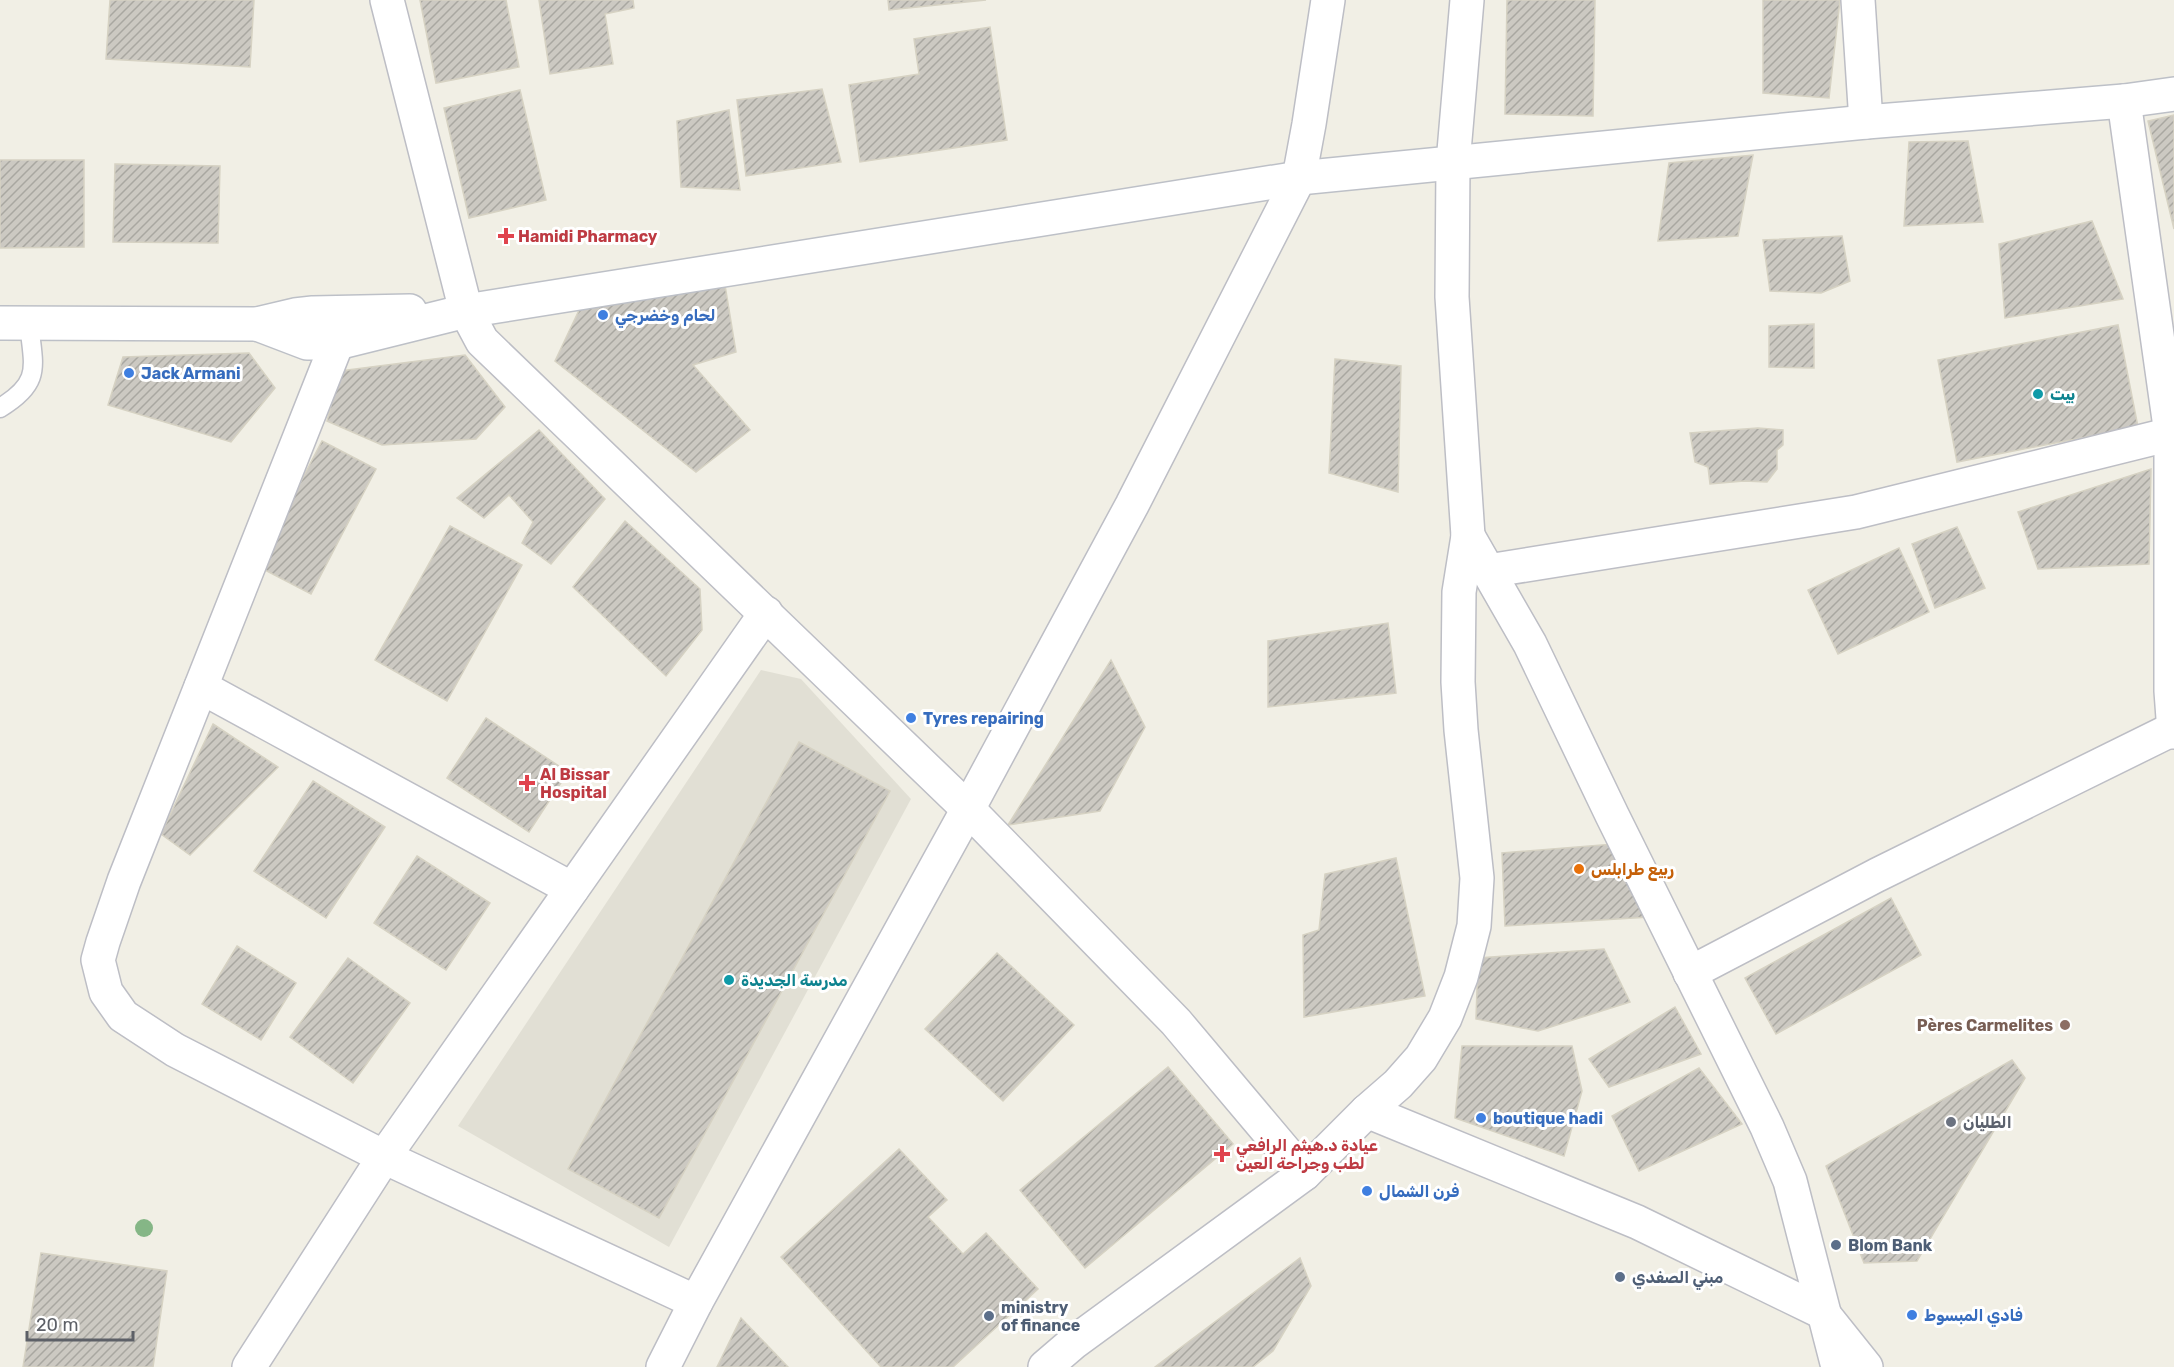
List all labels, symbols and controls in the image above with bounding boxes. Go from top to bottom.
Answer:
place label: Hamidi Pharmacy [518,227,658,246]
marker: Hamidi Pharmacy [499,229,513,243]
place label: لحام وخضرجي [615,306,716,328]
marker: لحام وخضرجي [596,308,610,322]
place label: Jack Armani [141,364,241,383]
marker: Jack Armani [122,366,136,380]
place label: بيت [2050,385,2075,404]
marker: بيت [2031,387,2045,401]
place label: Tyres repairing [923,709,1044,728]
marker: Tyres repairing [904,711,918,725]
place label: Al Bissar Hospital [540,765,610,802]
marker: Al Bissar Hospital [518,774,536,792]
place label: ربيع طرابلس [1591,860,1674,881]
marker: ربيع طرابلس [1572,862,1586,876]
place label: مدرسة الجديدة [741,971,848,990]
marker: مدرسة الجديدة [722,973,736,987]
place label: Pères Carmelites [1917,1016,2053,1035]
marker: Pères Carmelites [2058,1018,2072,1032]
place label: boutique hadi [1493,1109,1603,1128]
marker: boutique hadi [1474,1111,1488,1125]
place label: الطليان [1963,1113,2012,1132]
marker: الطليان [1944,1115,1958,1129]
place label: عيادة د.هيثم الرافعي لطب وجراحة العين [1236,1136,1378,1173]
marker: عيادة د.هيثم الرافعي لطب وجراحة العين [1213,1145,1231,1163]
place label: فرن الشمال [1379,1182,1459,1201]
marker: فرن الشمال [1360,1184,1374,1198]
place label: Blom Bank [1848,1236,1933,1255]
marker: Blom Bank [1829,1238,1843,1252]
place label: مبني الصفدي [1632,1268,1723,1290]
marker: مبني الصفدي [1613,1270,1627,1284]
place label: ministry of finance [1001,1298,1080,1335]
scale bar [27,1304,134,1342]
place label: فادي المبسوط [1924,1306,2023,1327]
marker: فادي المبسوط [1905,1308,1919,1322]
marker: ministry of finance [982,1309,996,1323]
text: 20 m [36,1314,78,1336]

